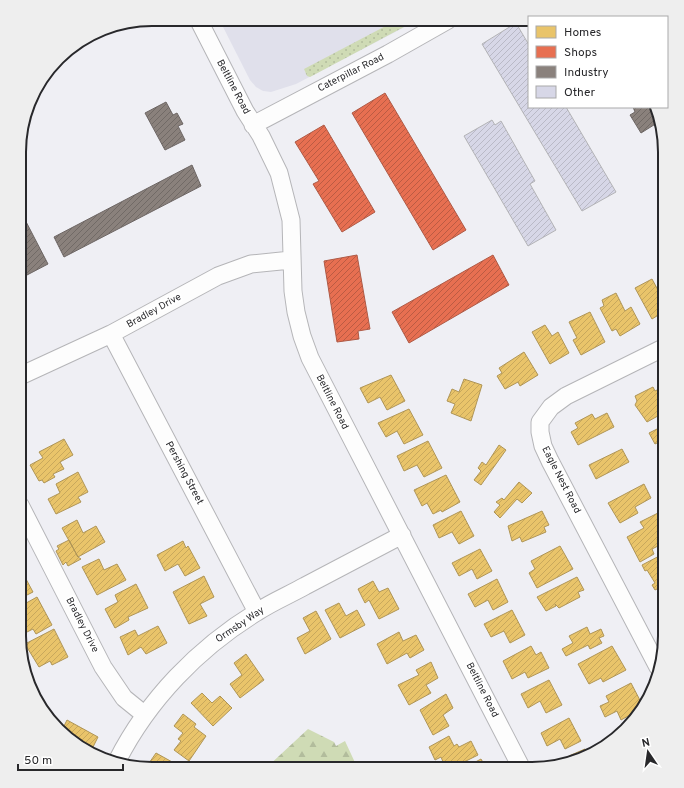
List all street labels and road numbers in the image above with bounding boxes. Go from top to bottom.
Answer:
street label: Caterpillar Road [316,51,386,95]
street label: Beltline Road [213,57,253,117]
street label: Bradley Drive [124,291,184,331]
street label: Beltline Road [313,372,351,432]
street label: Pershing Street [162,439,206,507]
street label: Eagle Nest Road [539,444,583,516]
street label: Bradley Drive [62,595,102,655]
street label: Ormsby Way [213,604,267,646]
street label: Beltline Road [463,660,501,720]

